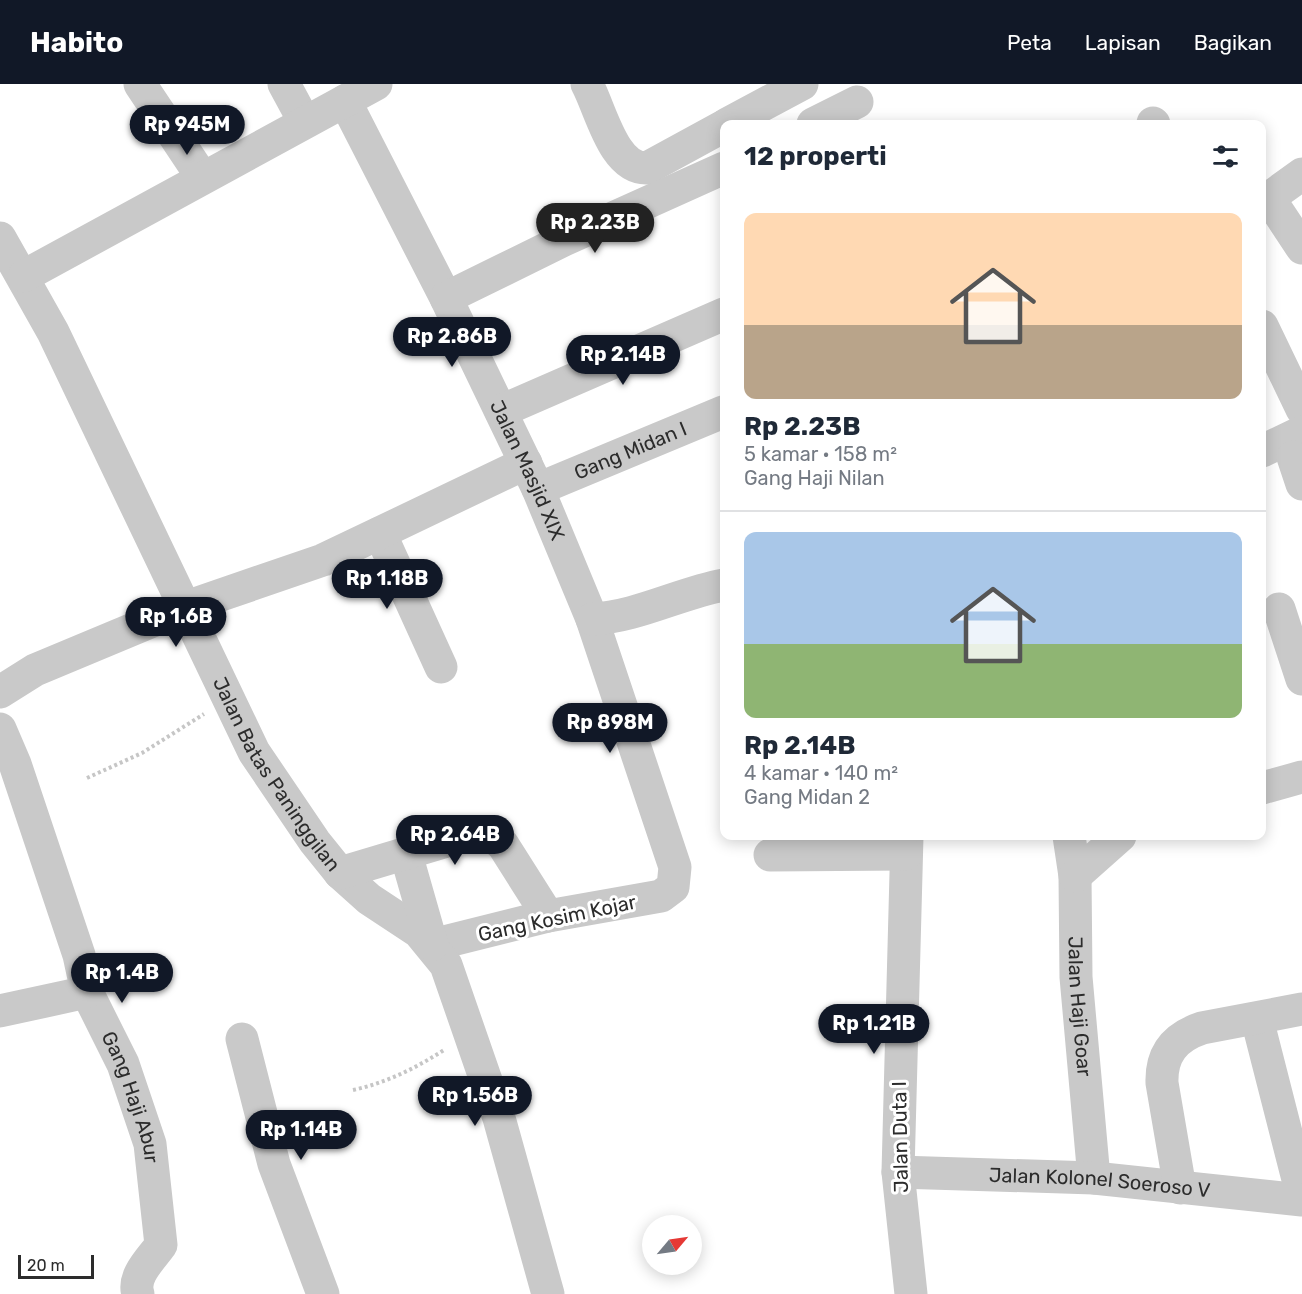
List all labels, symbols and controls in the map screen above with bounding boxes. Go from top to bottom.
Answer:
text: Habito [30,26,123,59]
text: Peta [1007,30,1052,55]
text: Lapisan [1085,30,1161,55]
text: Bagikan [1194,30,1272,55]
pin: Rp 945M [132,105,242,156]
text: Rp 945M [144,112,230,136]
icon: filters [1209,140,1242,173]
text: 12 properti [744,141,887,172]
pin: Rp 2.23B [533,203,657,254]
text: Rp 2.23B [550,210,640,234]
icon: home [939,252,1047,360]
pin: Rp 2.86B [390,317,514,368]
text: Rp 2.86B [407,324,497,348]
pin: Rp 2.14B [561,335,685,386]
text: Rp 2.14B [580,342,666,366]
street label: Jalan Masjid XIX [485,396,570,544]
text: Rp 2.23B [744,411,861,442]
street label: Gang Midan I [570,416,690,485]
text: 5 kamar · 158 m² [744,442,897,466]
text: Gang Haji Nilan [744,466,885,490]
pin: Rp 1.18B [325,559,449,610]
text: Rp 1.18B [346,566,428,590]
icon: home [939,571,1047,679]
pin: Rp 1.6B [121,597,231,648]
text: Rp 1.6B [139,604,213,628]
street label: Jalan Batas Paninggilan [208,673,346,876]
pin: Rp 898M [555,703,665,754]
text: Rp 898M [566,710,654,734]
text: Rp 2.14B [744,730,856,761]
text: 4 kamar · 140 m² [744,761,898,785]
text: Gang Midan 2 [744,785,870,809]
pin: Rp 2.64B [393,815,517,866]
text: Rp 2.64B [410,822,500,846]
street label: Gang Kosim Kojar [476,889,639,946]
street label: Jalan Haji Goar [1064,936,1097,1078]
pin: Rp 1.4B [67,953,177,1004]
text: Rp 1.4B [85,960,159,984]
pin: Rp 1.21B [812,1004,936,1055]
text: Rp 1.21B [832,1011,916,1035]
street label: Gang Haji Abur [97,1027,164,1165]
pin: Rp 1.56B [413,1076,537,1127]
street label: Jalan Duta I [887,1081,913,1193]
text: Rp 1.56B [432,1083,518,1107]
pin: Rp 1.14B [239,1110,363,1161]
text: Rp 1.14B [260,1117,342,1141]
street label: Jalan Kolonel Soeroso V [988,1163,1212,1202]
north arrow [642,1215,702,1275]
map controls [642,1215,702,1275]
scale bar [18,1252,94,1280]
text: 20 m [27,1256,65,1275]

